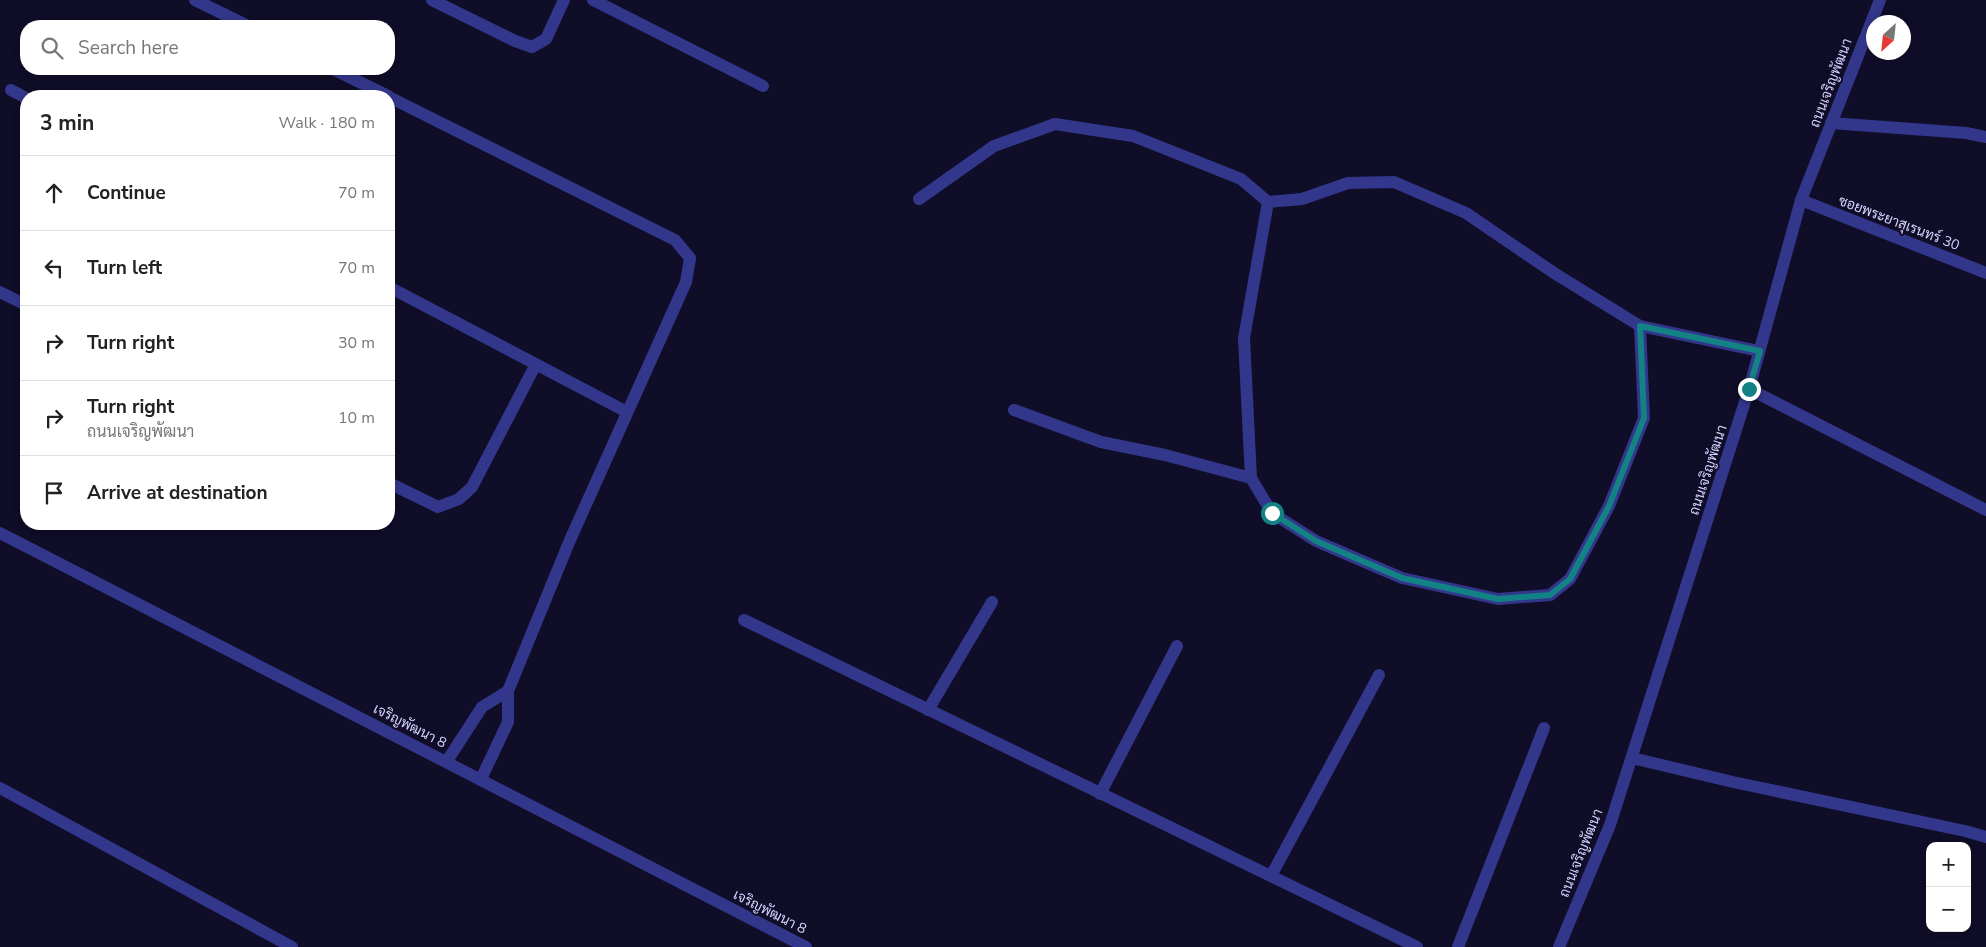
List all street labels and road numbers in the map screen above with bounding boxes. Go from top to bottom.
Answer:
street label: ถนนเจริญพัฒนา [1805,36,1857,130]
street label: ซอยพระยาสุเรนทร์ 30 [1836,191,1962,255]
street label: ถนนเจริญพัฒนา [1684,422,1732,518]
street label: เจริญพัฒนา 8 [370,699,450,753]
street label: ถนนเจริญพัฒนา [1555,806,1607,900]
street label: เจริญพัฒนา 8 [730,885,810,939]

